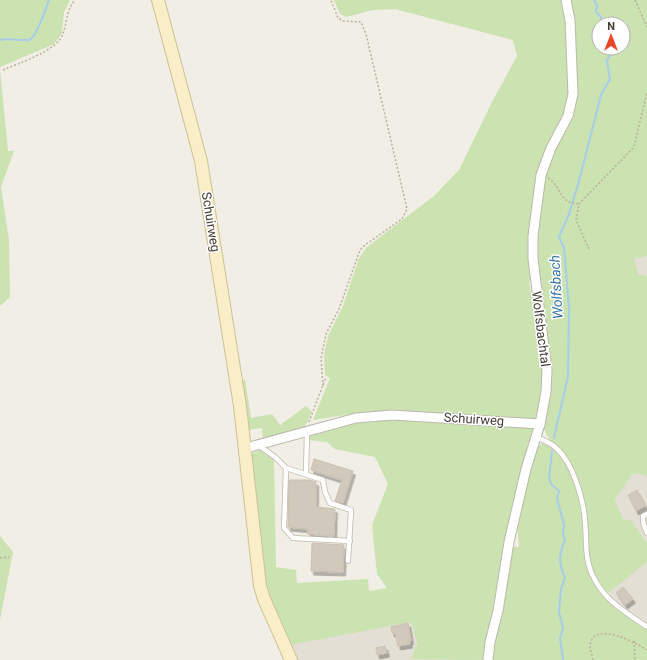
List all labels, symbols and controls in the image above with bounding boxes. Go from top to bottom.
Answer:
north arrow [591,16,631,56]
text: N [607,20,615,33]
street label: Schuirweg [199,191,223,253]
water label: Wolfsbach [546,255,566,319]
street label: Wolfsbachtal [529,290,553,368]
street label: Schuirweg [443,409,505,429]

